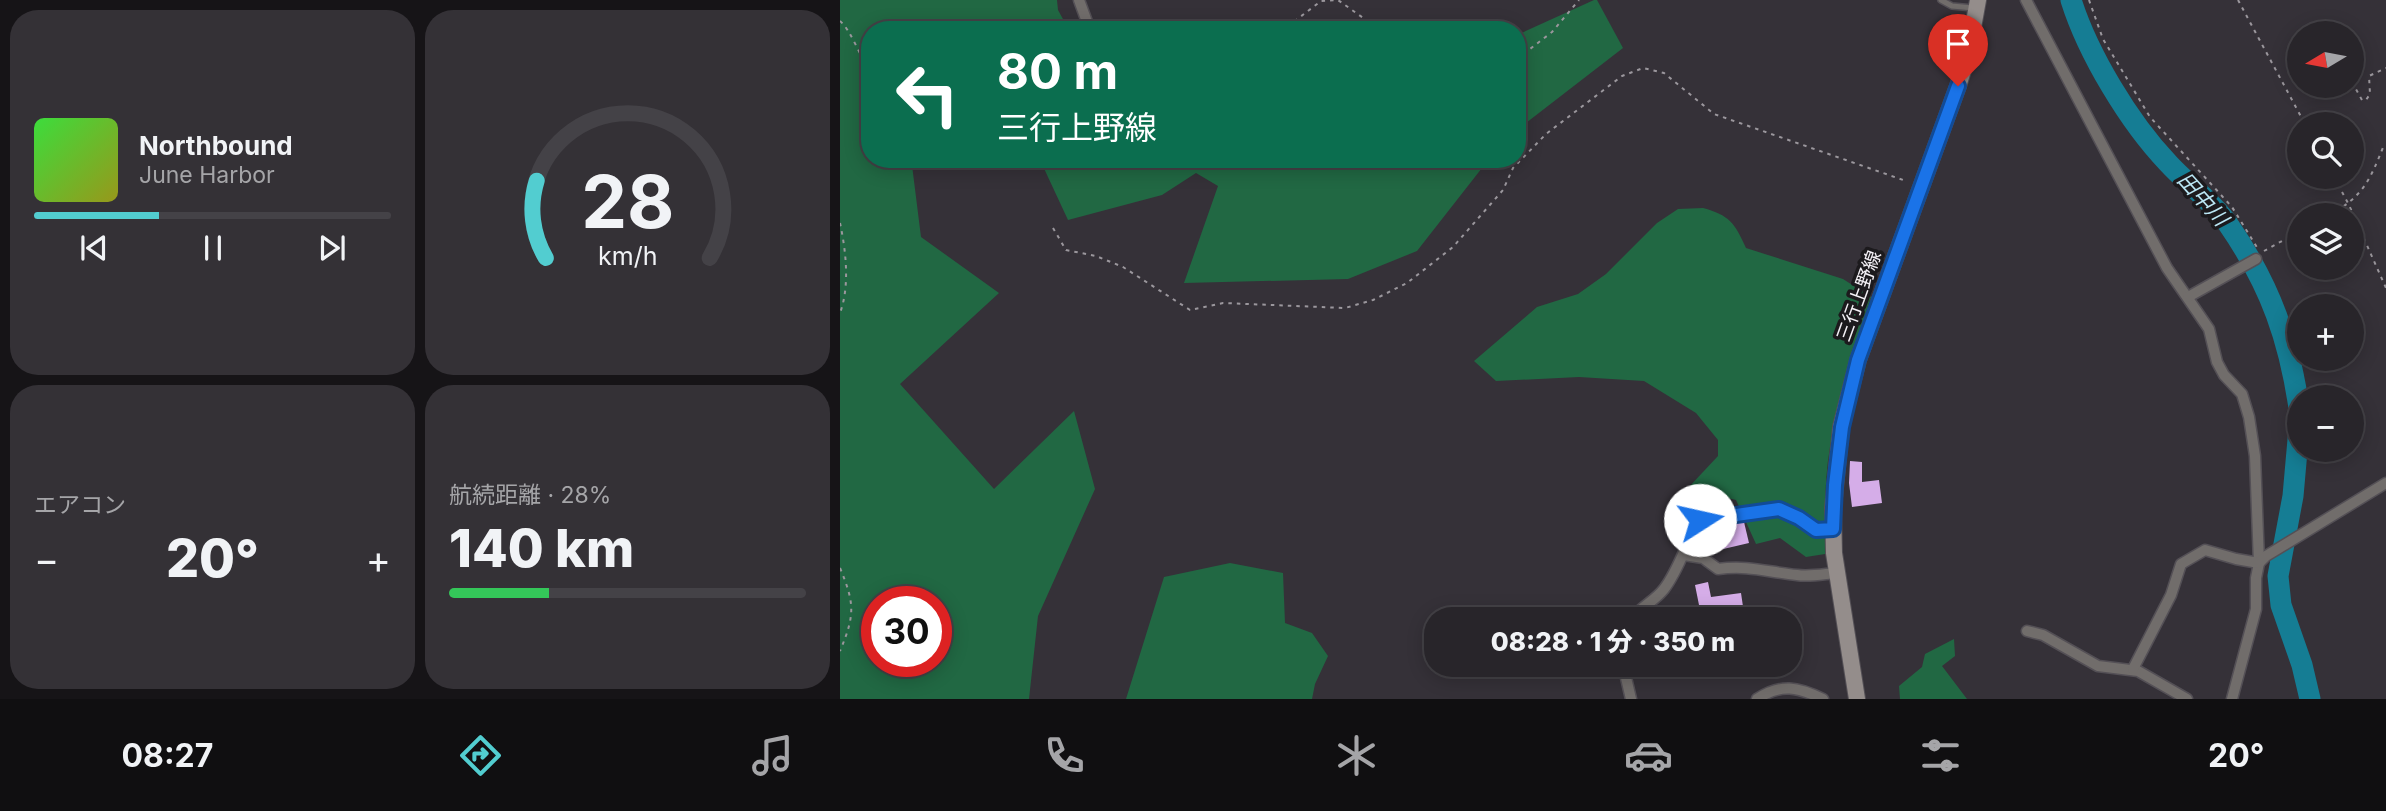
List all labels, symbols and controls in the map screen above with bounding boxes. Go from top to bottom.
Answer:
pin [1928,14,1988,86]
north arrow [2287,21,2364,98]
map controls [2287,21,2364,462]
icon: arrive [1939,25,1977,63]
text: 80 m [997,42,1118,101]
icon: left [882,49,973,140]
text: 三行上野線 [997,108,1157,147]
button: search [2287,112,2364,189]
text: Northbound [139,130,293,161]
text: 28 [581,158,674,247]
text: June Harbor [139,161,275,189]
water label: 田中川 [2173,167,2235,232]
button: layers [2287,203,2364,280]
icon: previous [75,229,113,267]
icon: pause [194,229,232,267]
icon: next [313,229,351,267]
text: km/h [598,241,657,271]
street label: 三行上野線 [1832,247,1886,345]
button: + [2287,294,2364,371]
button: − [2287,385,2364,462]
text: 航続距離 · 28% [449,481,611,509]
position arrow [1663,483,1737,557]
text: エアコン [34,491,126,519]
text: 140 km [449,517,634,580]
text: 20° [166,527,259,590]
text: − [34,536,59,582]
text: + [366,536,391,582]
speed limit sign: 30 [861,586,952,677]
text: 08:28 · 1 分 · 350 m [1491,626,1735,657]
icon: directions [456,731,505,780]
icon: music [748,731,797,780]
icon: phone [1040,731,1089,780]
icon: climate [1332,731,1381,780]
icon: car [1624,731,1673,780]
icon: filters [1916,731,1965,780]
text: 08:27 [121,736,213,775]
text: 20° [2208,736,2264,775]

